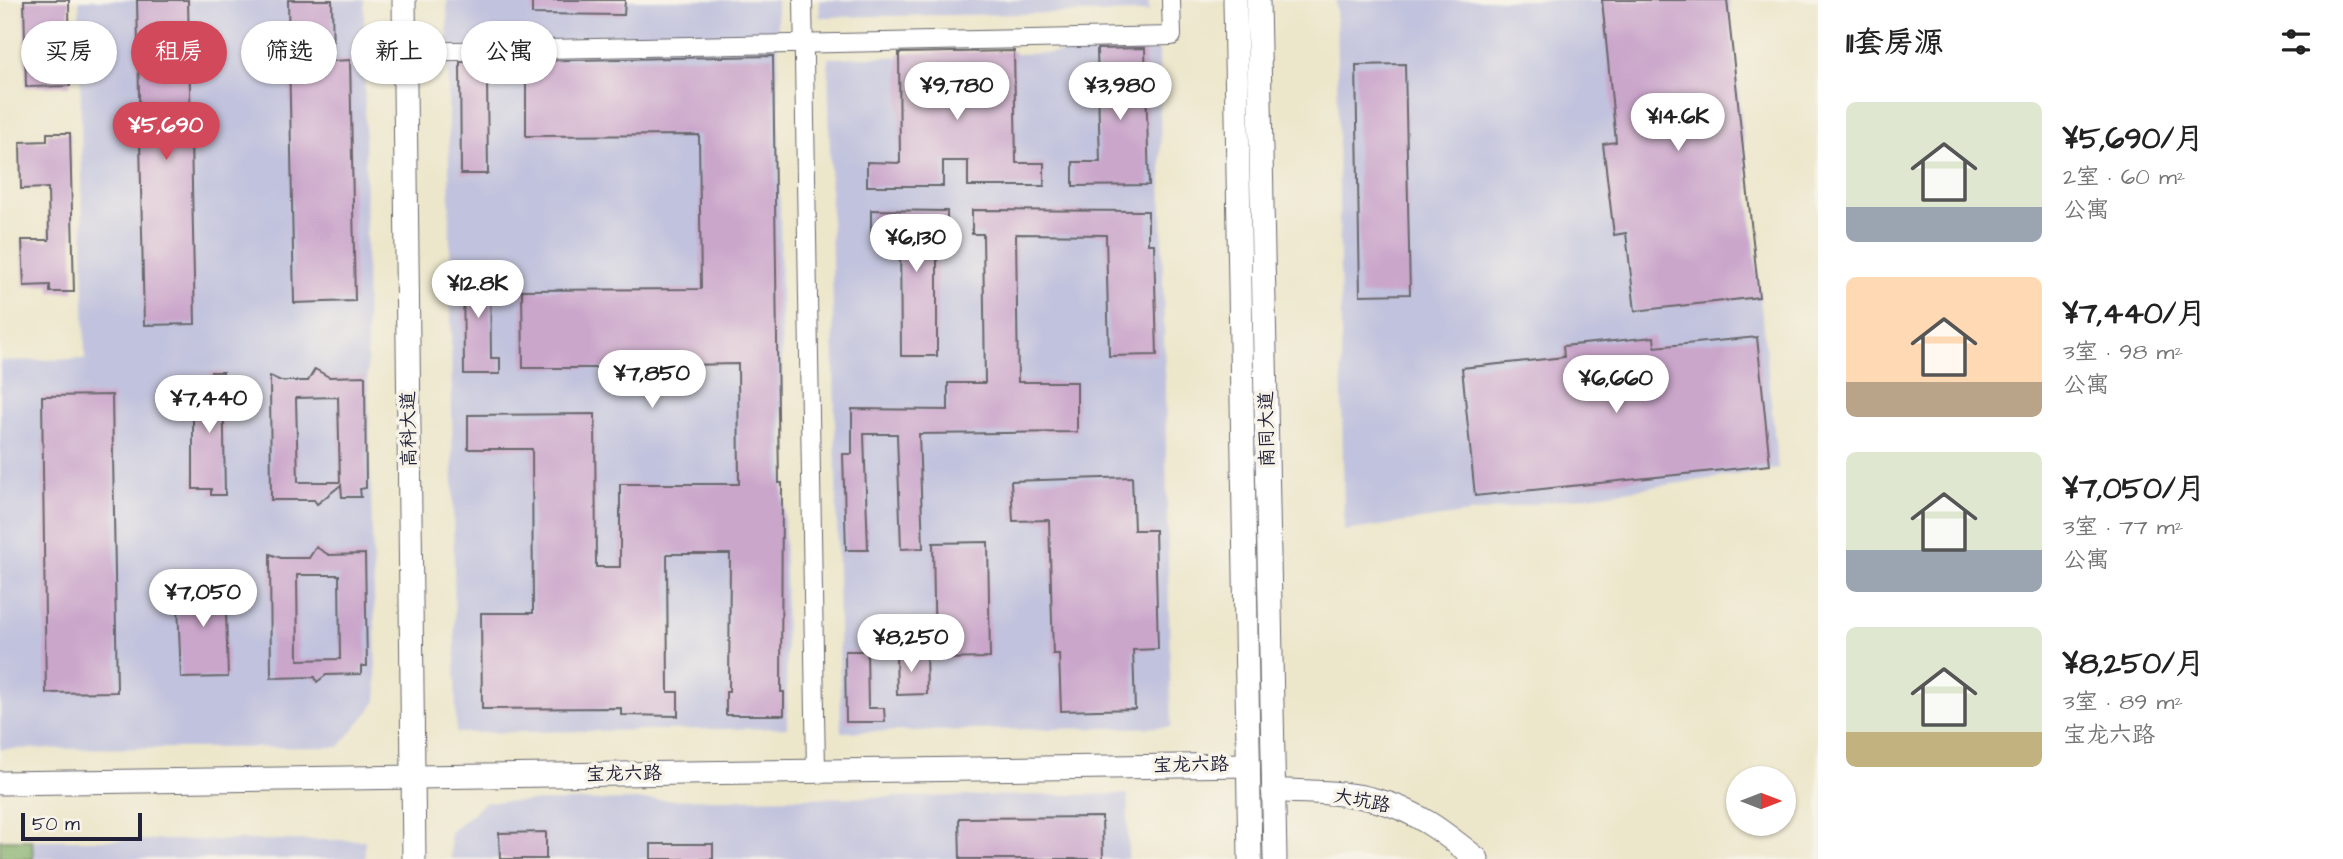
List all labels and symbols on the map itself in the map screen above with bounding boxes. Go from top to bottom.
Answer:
pin: ¥9,780 [900,62,1014,122]
pin: ¥3,980 [1063,62,1177,122]
pin: ¥14.6K [1621,94,1735,153]
pin: ¥5,690 [109,102,223,162]
pin: ¥6,130 [859,215,973,274]
pin: ¥12.8K [421,260,535,320]
pin: ¥7,850 [595,350,709,410]
pin: ¥6,660 [1559,356,1673,415]
pin: ¥7,440 [152,376,266,435]
street label: 高科大道 [395,391,423,467]
street label: 南同大道 [1253,391,1281,467]
pin: ¥7,050 [146,570,260,629]
pin: ¥8,250 [854,614,968,674]
street label: 宝龙六路 [1153,751,1229,779]
street label: 宝龙六路 [586,760,662,788]
north arrow [1726,766,1796,836]
street label: 大坑路 [1331,782,1393,820]
scale bar [21,810,142,842]

